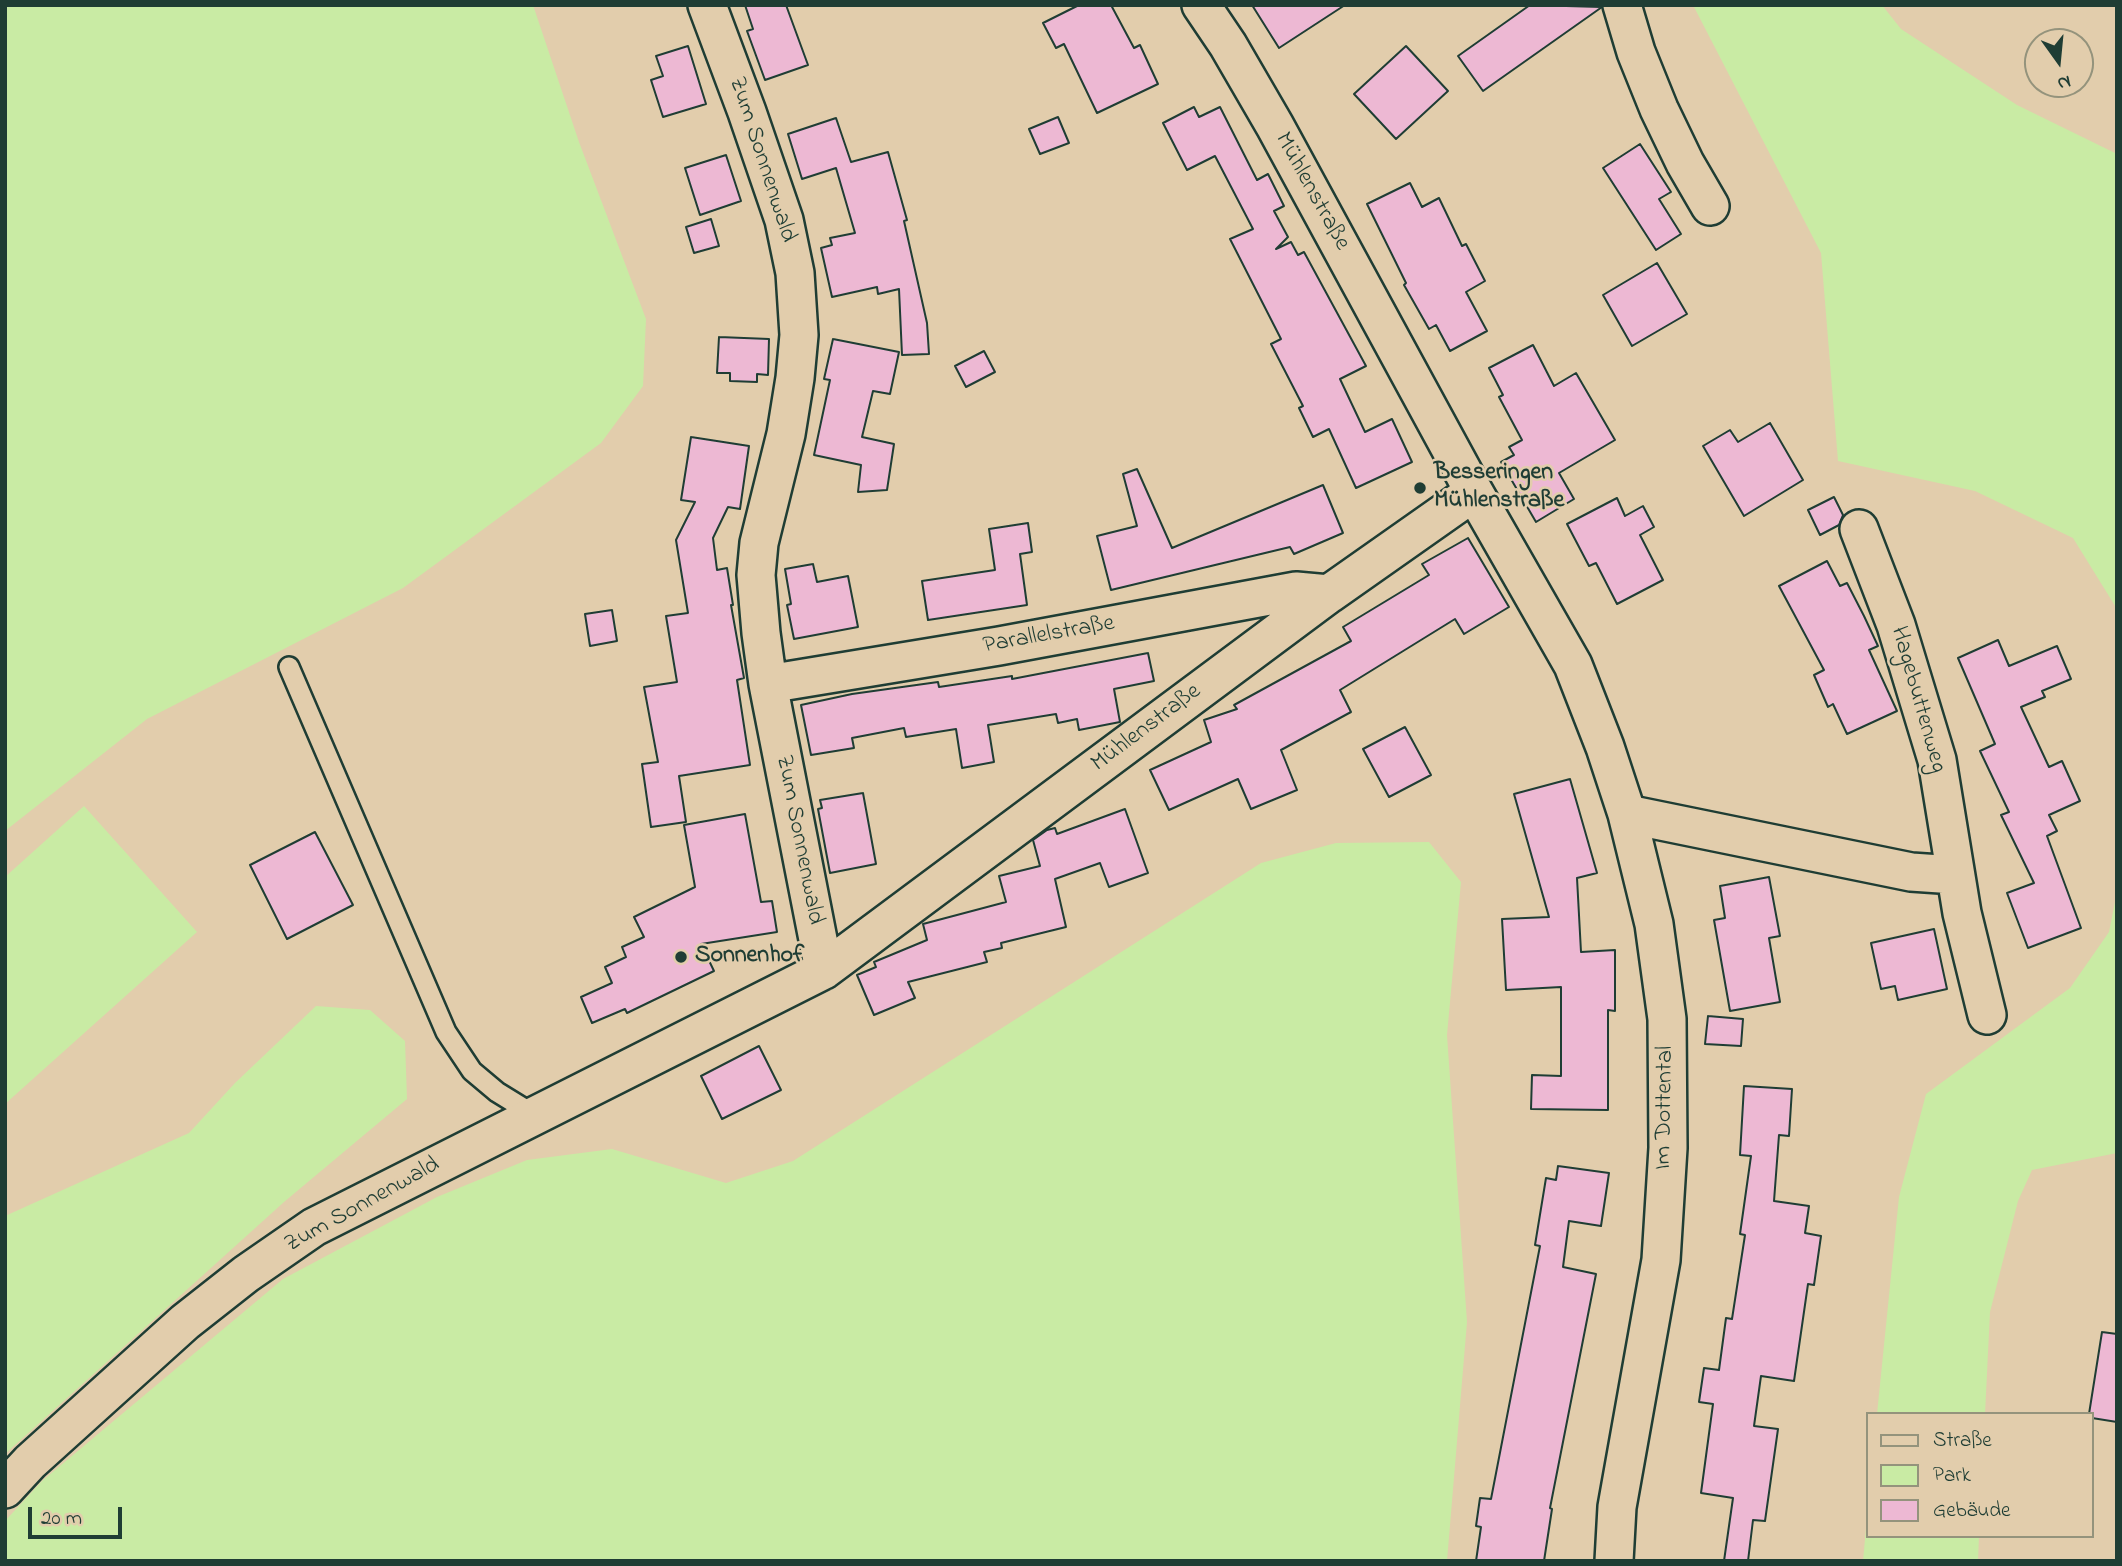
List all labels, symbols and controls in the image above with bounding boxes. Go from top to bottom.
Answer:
north arrow [2024,28,2094,98]
text: N [2054,67,2074,97]
street label: Zum Sonnenwald [721,74,801,246]
street label: Mühlenstraße [1267,128,1355,256]
place label: Besseringen Mühlenstraße [1434,460,1564,516]
marker: Besseringen Mühlenstraße [1412,480,1428,496]
street label: Parallelstraße [981,610,1117,662]
street label: Hagebuttenweg [1882,624,1952,776]
street label: Mühlenstraße [1086,678,1208,780]
street label: Zum Sonnenwald [767,753,829,927]
place label: Sonnenhof [695,943,804,971]
marker: Sonnenhof [673,949,689,965]
street label: Im Dottental [1651,1046,1681,1170]
street label: Zum Sonnenwald [281,1152,445,1260]
legend [1867,1412,2094,1538]
text: Straße [1933,1426,1992,1456]
text: Park [1933,1461,1971,1491]
scale bar [32,1492,126,1536]
text: Gebäude [1933,1496,2010,1526]
text: 20 m [41,1504,82,1534]

